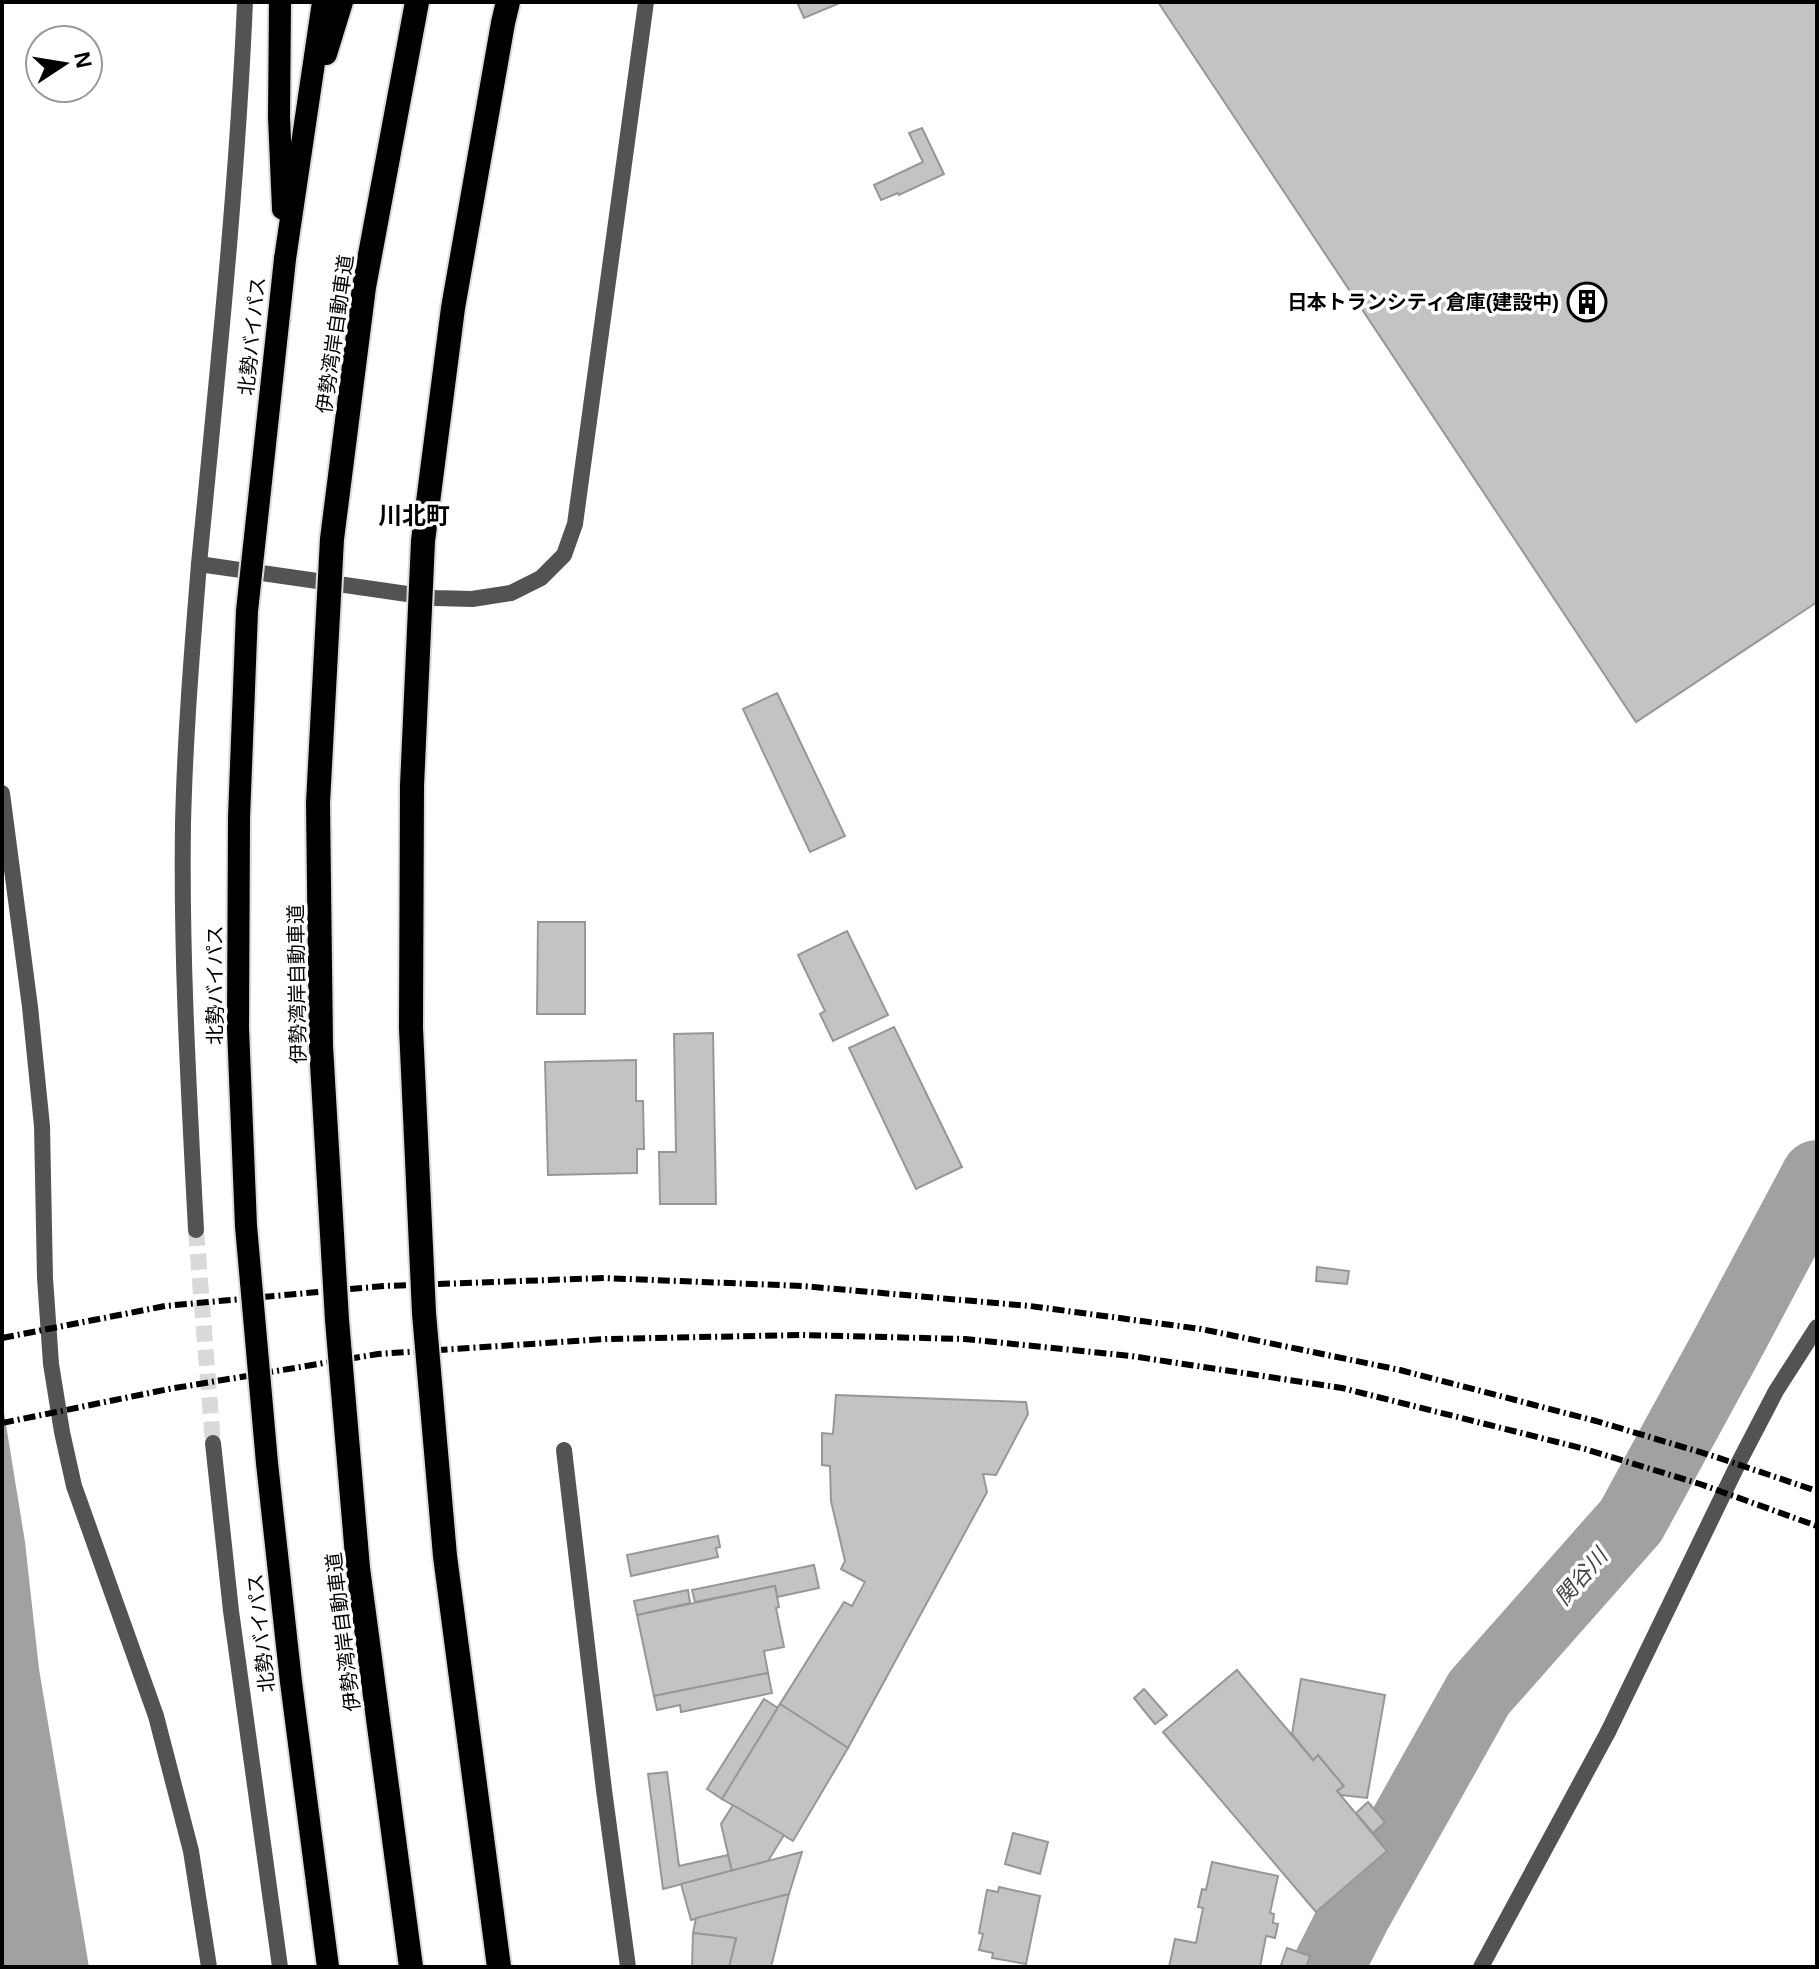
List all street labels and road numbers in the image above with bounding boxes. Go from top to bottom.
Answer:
street label: 伊勢湾岸自動車道 [313,253,357,415]
street label: 北勢バイパス [235,275,269,397]
street label: 伊勢湾岸自動車道 [285,904,309,1064]
street label: 北勢バイパス [204,925,226,1045]
street label: 伊勢湾岸自動車道 [322,1551,364,1713]
street label: 北勢バイパス [244,1572,278,1694]

